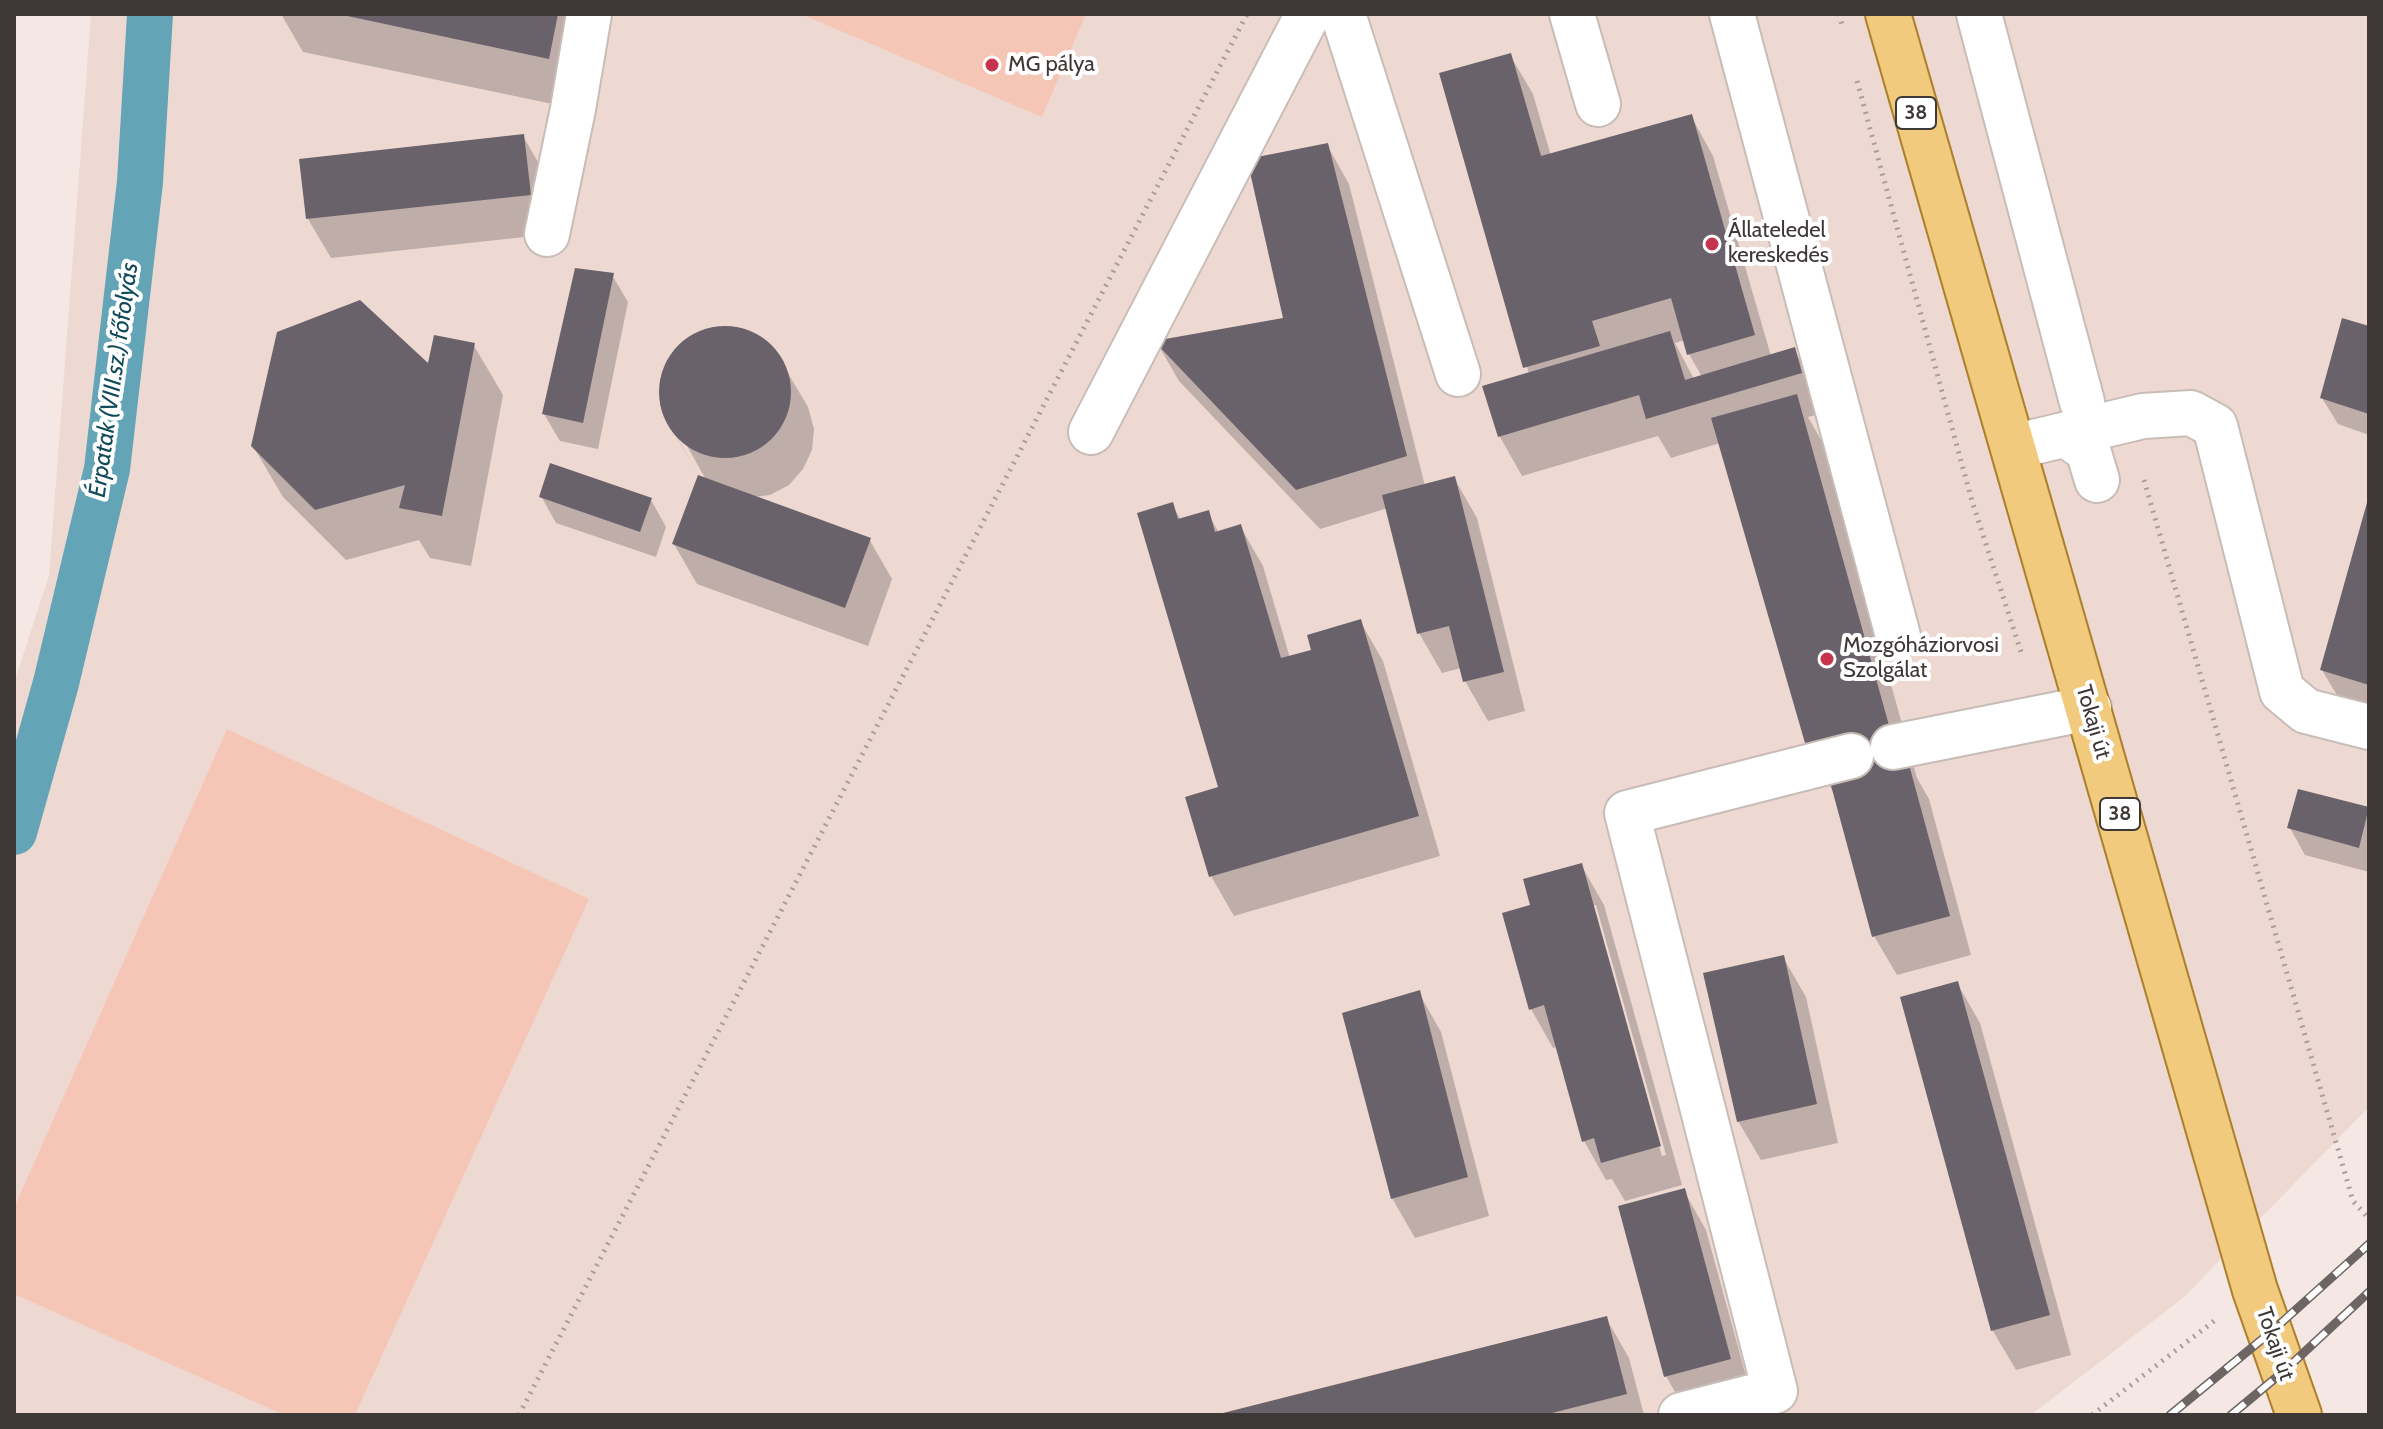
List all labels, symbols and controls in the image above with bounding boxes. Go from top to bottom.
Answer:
place label: MG pálya [1008,52,1095,78]
marker: MG pálya [983,56,1001,74]
road number: 38 [1896,97,1936,129]
place label: Állateledel kereskedés [1728,218,1829,270]
marker: Állateledel kereskedés [1703,235,1721,253]
water label: Érpatak (VIII.sz.) főfolyás [83,261,145,499]
place label: Mozgóháziorvosi Szolgálat [1843,633,1999,684]
marker: Mozgóháziorvosi Szolgálat [1818,650,1836,668]
street label: Tokaji út [2070,682,2116,762]
road number: 38 [2100,798,2140,830]
street label: Tokaji út [2250,1304,2300,1384]

